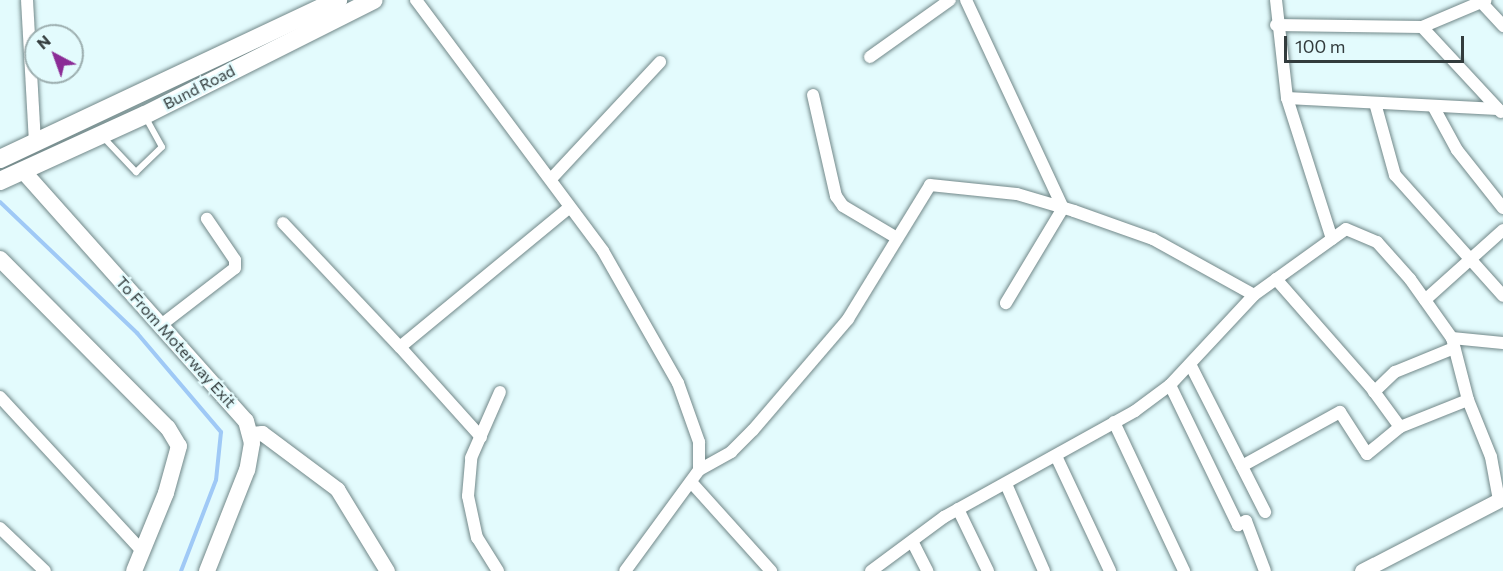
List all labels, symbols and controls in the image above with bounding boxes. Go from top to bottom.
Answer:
north arrow [24,24,84,84]
scale bar [1287,24,1467,62]
text: N [32,30,54,53]
text: 100 m [1295,35,1345,57]
street label: Bund Road [160,61,238,113]
street label: To From Moterway Exit [112,272,240,412]

